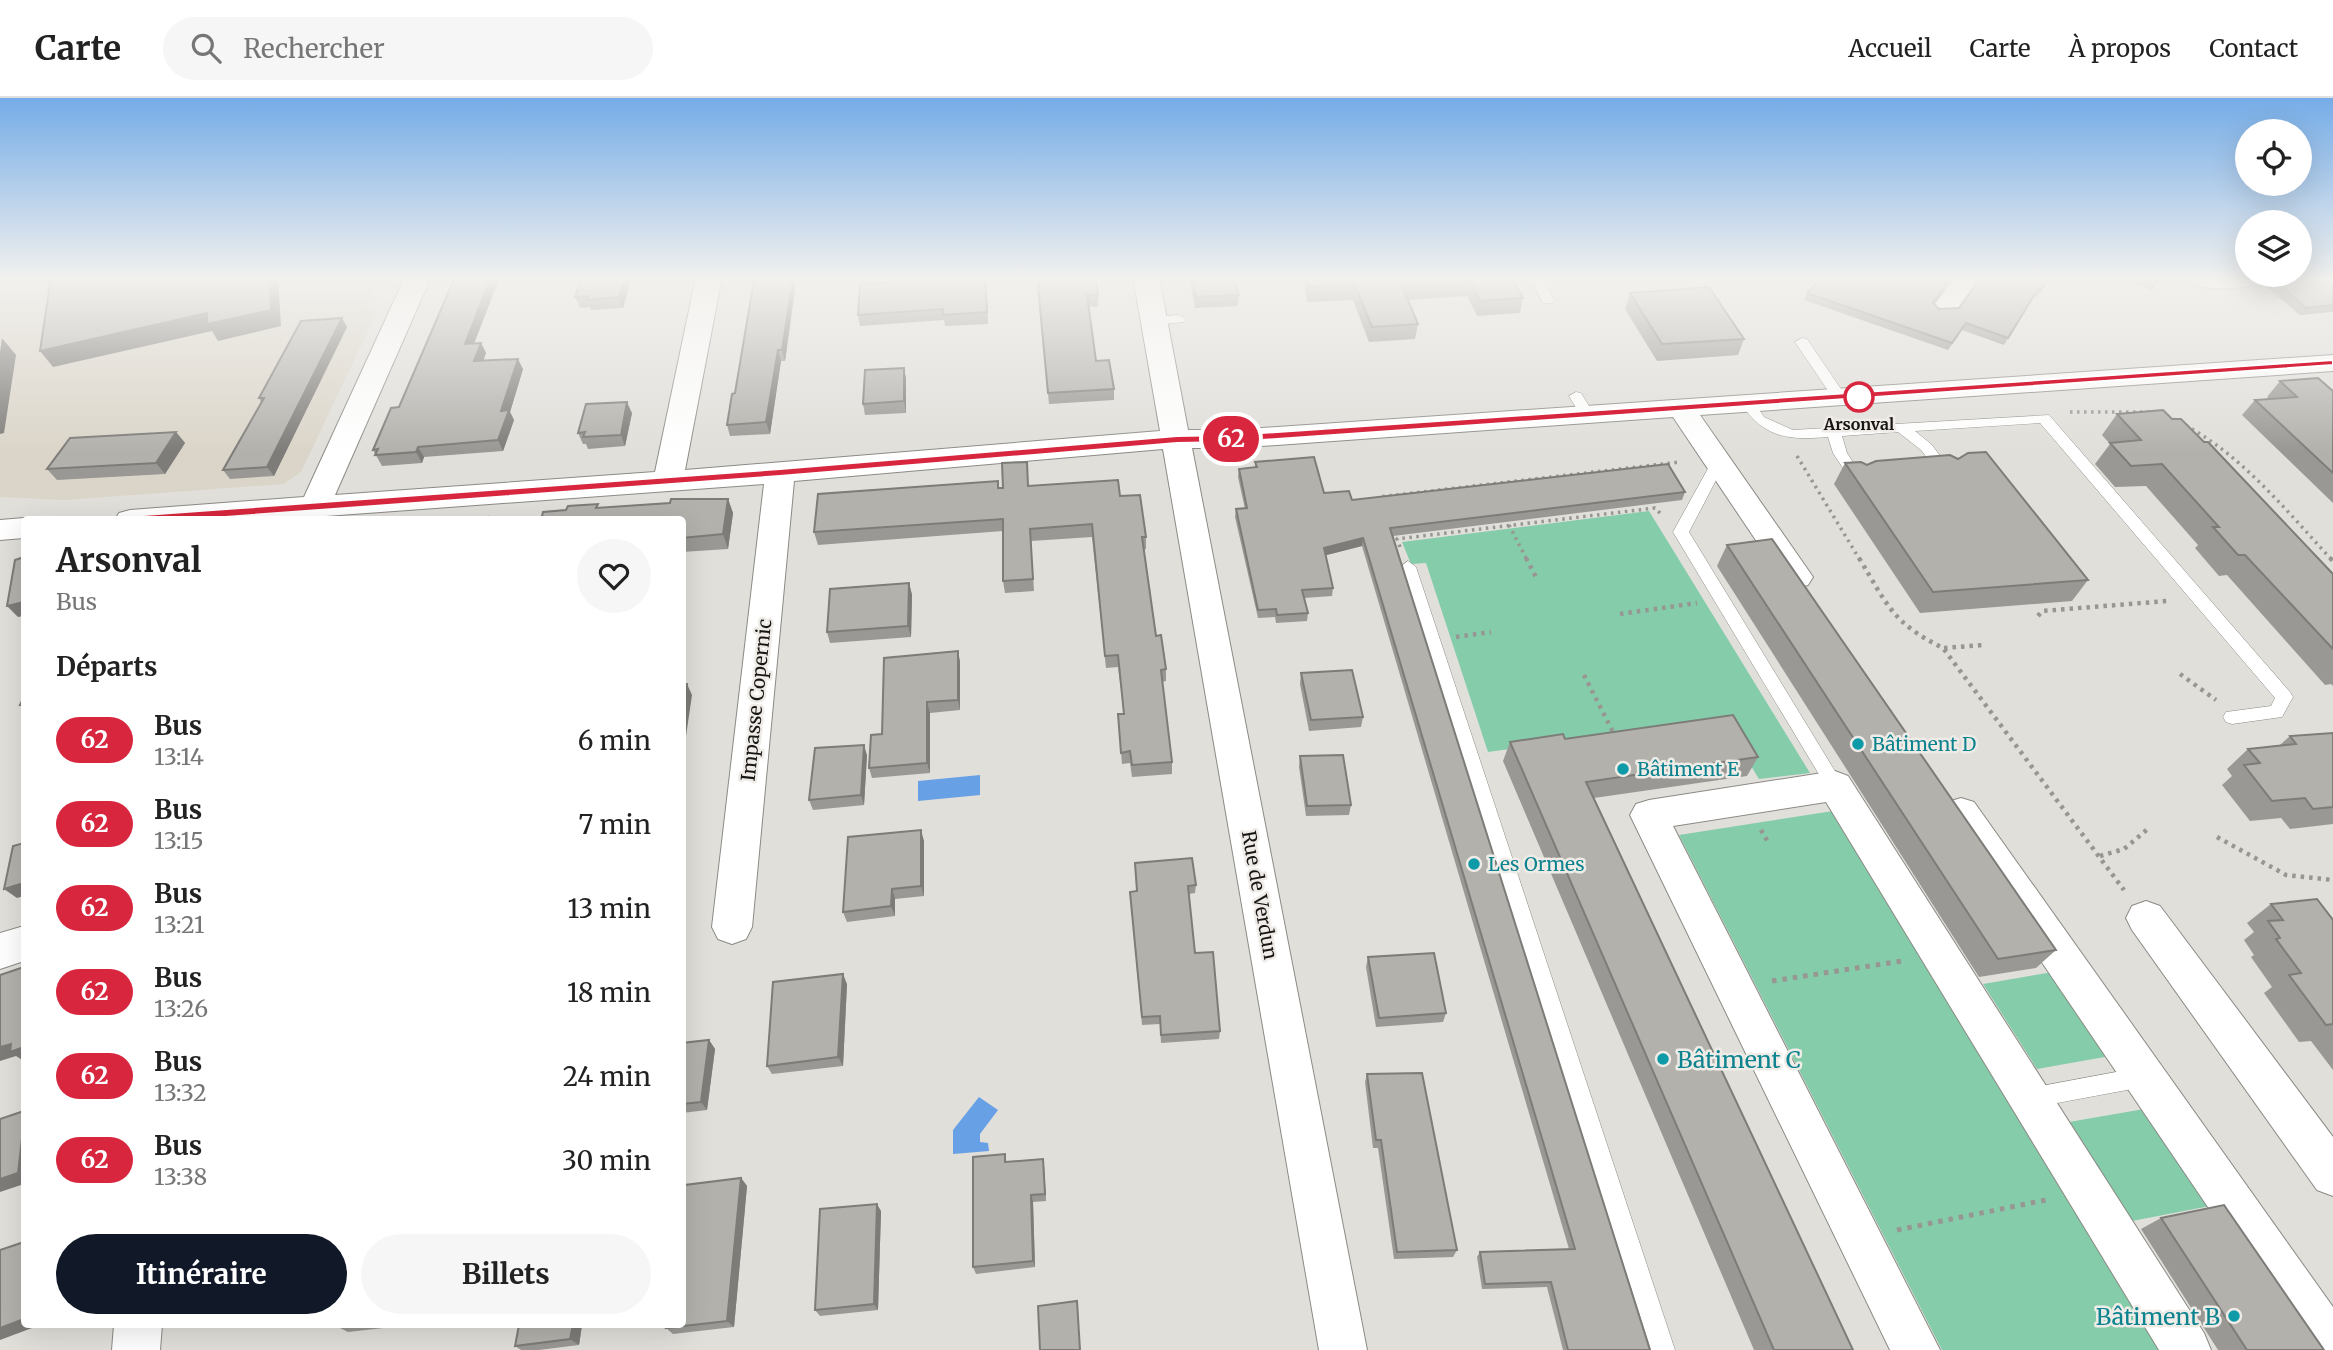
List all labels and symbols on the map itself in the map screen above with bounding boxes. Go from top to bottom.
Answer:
marker: Arsonval [1844,382,1874,412]
place label: Arsonval [1823,414,1894,434]
line badge: 62 [1200,416,1262,462]
street label: Impasse Copernic [736,618,776,782]
place label: Bâtiment D [1872,732,1976,756]
marker: Bâtiment D [1850,736,1866,752]
place label: Bâtiment E [1637,757,1739,781]
marker: Bâtiment E [1615,761,1631,777]
street label: Rue de Verdun [1237,829,1283,962]
place label: Les Ormes [1488,852,1584,876]
marker: Les Ormes [1466,856,1482,872]
place label: Bâtiment C [1677,1045,1801,1074]
marker: Bâtiment C [1655,1051,1671,1067]
place label: Bâtiment B [2096,1302,2220,1331]
marker: Bâtiment B [2226,1308,2242,1324]

